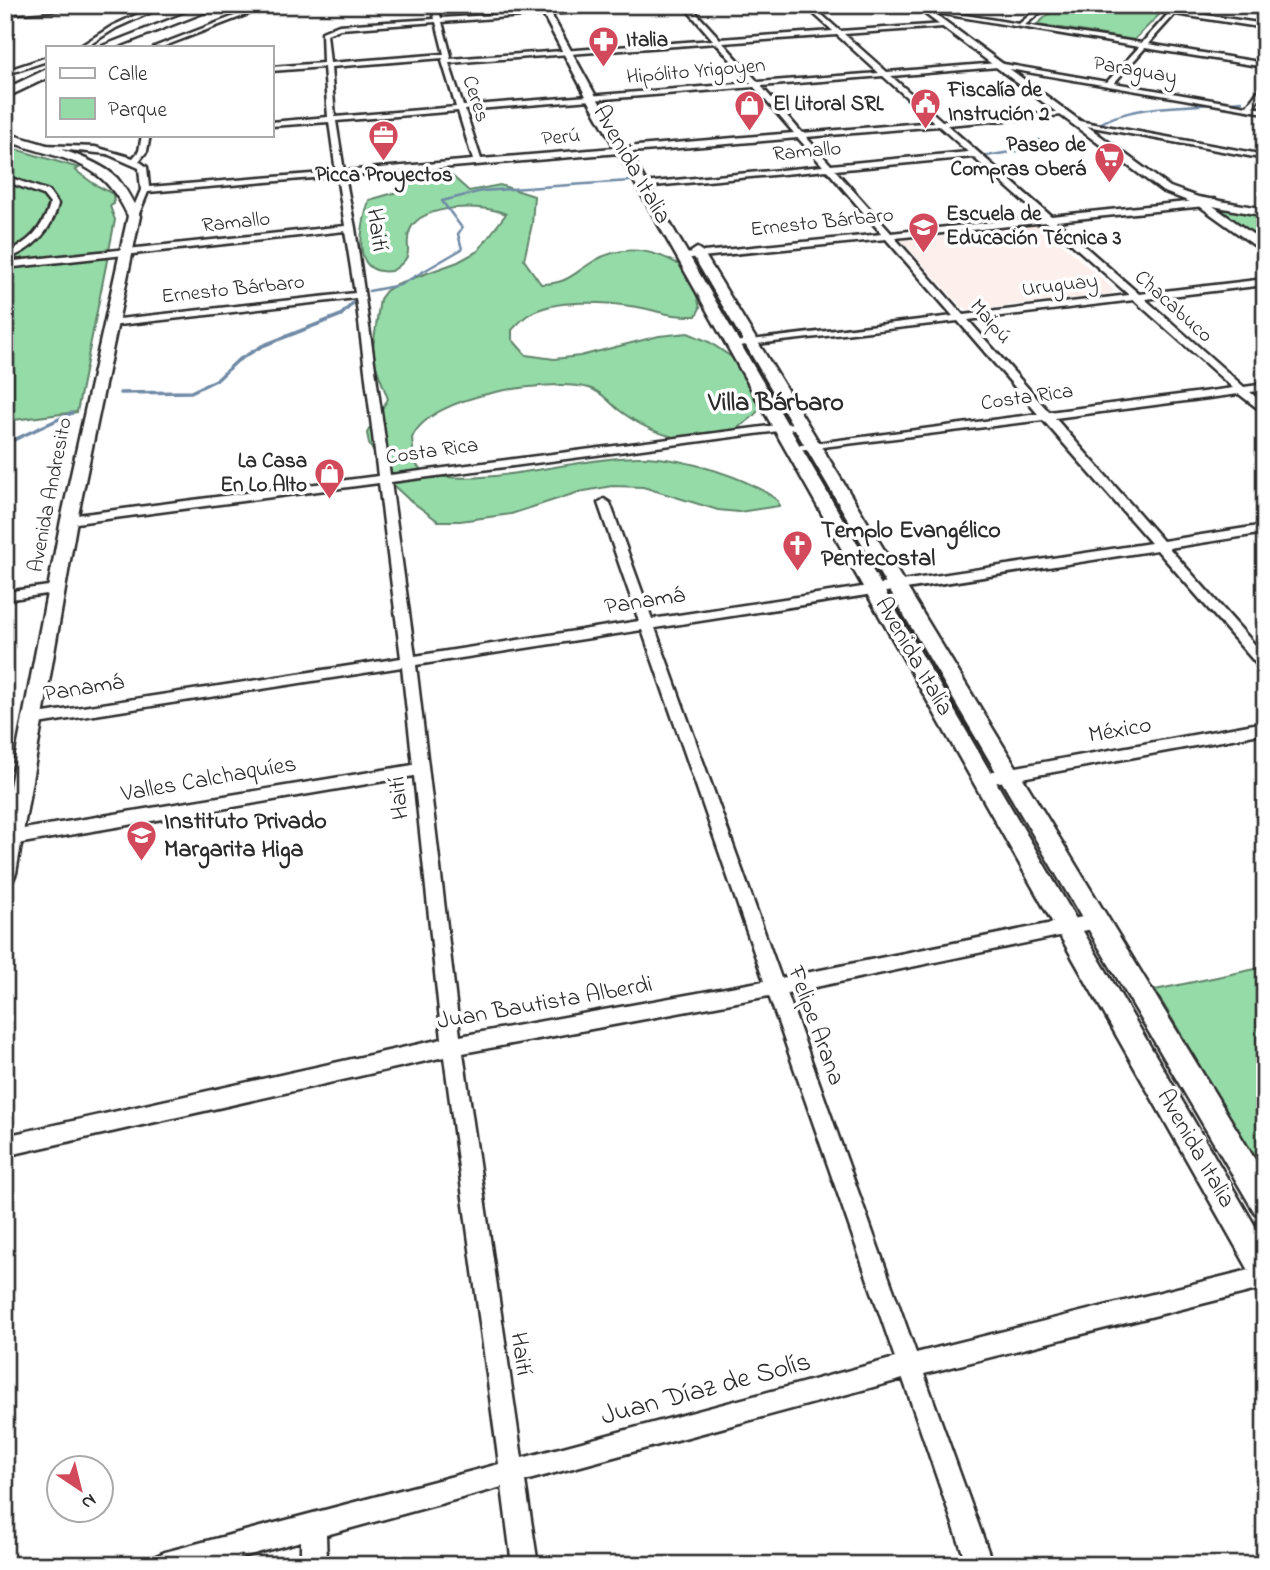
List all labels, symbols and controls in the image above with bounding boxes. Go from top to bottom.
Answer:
pharmacy icon: Italia [586,24,620,68]
place label: Italia [626,26,668,56]
legend [46,46,273,136]
street label: Paraguay [1090,49,1179,95]
street label: Hipólito Yrigoyen [625,51,767,95]
text: Calle [108,60,148,90]
street label: Ceres [453,72,497,126]
place label: Fiscalía de Instrución 2 [947,76,1050,130]
public building icon: Fiscalía de Instrución 2 [908,86,942,130]
shop icon: El Litoral SRL [733,88,767,132]
place label: El Litoral SRL [773,90,885,120]
text: Parque [108,96,167,126]
street label: Avenida Italia [583,99,679,231]
office icon: Picca Proyectos [367,119,401,163]
street label: Perú [540,121,582,155]
place label: Paseo de Compras Oberá [951,131,1087,185]
street label: Ramallo [772,134,843,170]
supermarket icon: Paseo de Compras Oberá [1092,141,1126,185]
place label: Picca Proyectos [315,161,453,193]
place label: Escuela de Educación Técnica 3 [946,200,1122,254]
street label: Ernesto Bárbaro [749,201,895,245]
street label: Ramallo [200,204,272,242]
street label: Haití [356,206,396,254]
school or university icon: Escuela de Educación Técnica 3 [906,210,940,254]
street label: Chacabuco [1127,263,1219,351]
street label: Uruguay [1020,266,1100,308]
street label: Ernesto Bárbaro [160,268,306,312]
street label: Maipú [962,293,1018,351]
street label: Costa Rica [979,377,1075,419]
district label: Villa Bárbaro [707,385,844,423]
street label: Avenida Andresito [21,415,81,575]
street label: Costa Rica [384,431,480,473]
place label: La Casa En Lo Alto [220,447,307,501]
shop icon: La Casa En Lo Alto [313,457,347,501]
place label: Templo Evangélico Pentecostal [821,514,1001,577]
church icon: Templo Evangélico Pentecostal [781,528,815,572]
street label: Panamá [602,578,688,626]
street label: Avenida Italia [865,591,961,723]
street label: Panamá [41,665,127,713]
street label: México [1086,708,1154,754]
street label: Valles Calchaquíes [118,747,299,813]
street label: Haití [380,774,420,822]
place label: Instituto Privado Margarita Higa [164,805,327,869]
school or university icon: Instituto Privado Margarita Higa [124,819,158,863]
street label: Felipe Arana [777,961,853,1090]
street label: Juan Bautista Alberdi [435,968,655,1040]
street label: Avenida Italia [1147,1083,1243,1215]
street label: Haití [500,1330,540,1378]
street label: Juan Díaz de Solís [596,1342,816,1438]
north arrow [46,1454,116,1524]
text: N [75,1486,101,1516]

